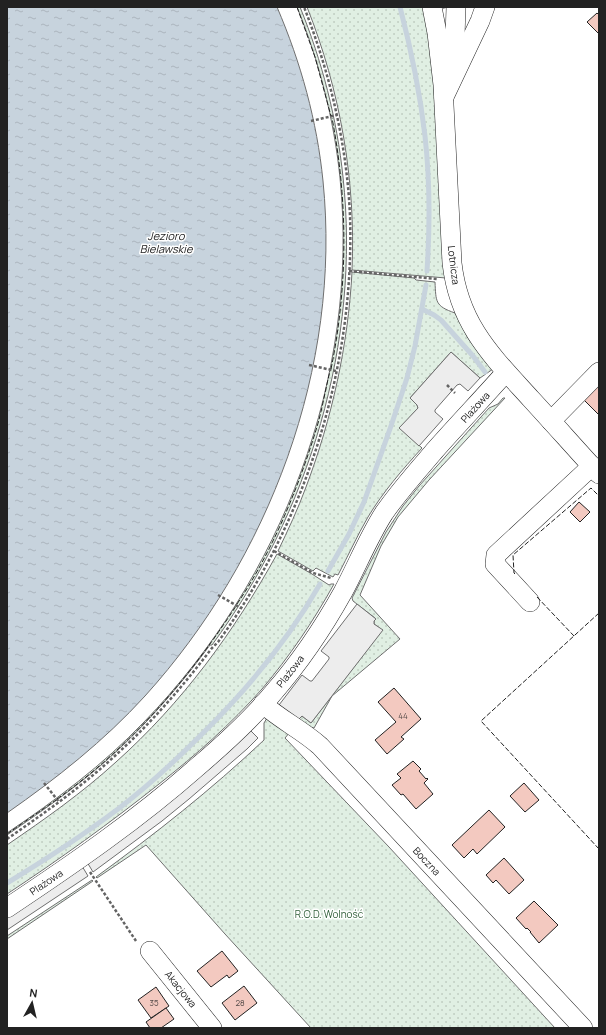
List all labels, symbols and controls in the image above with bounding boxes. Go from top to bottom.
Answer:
water label: Jezioro Bielawskie [140,228,193,256]
street label: Lotnicza [445,245,463,285]
street label: Plażowa [457,388,493,426]
street label: Plażowa [273,652,307,690]
house number: 44 [398,710,408,721]
street label: Boczna [410,844,444,878]
street label: Plażowa [27,866,65,898]
park label: R.O.D. Wolność [295,907,364,921]
street label: Akacjowa [162,968,200,1010]
north arrow [12,983,52,1023]
text: N [29,985,39,1001]
house number: 35 [149,997,159,1008]
house number: 28 [235,997,245,1008]

